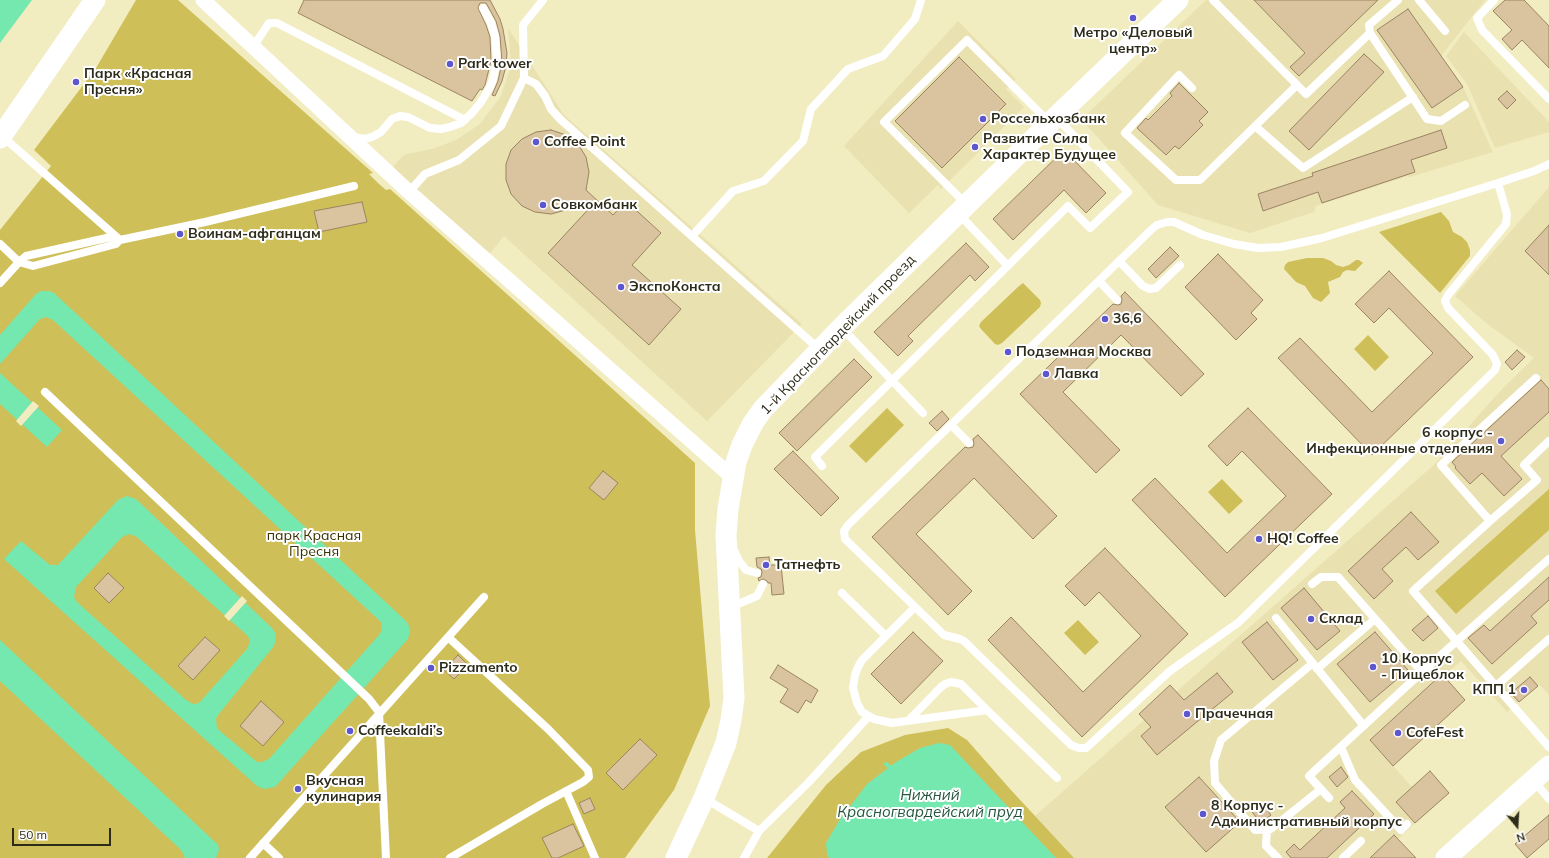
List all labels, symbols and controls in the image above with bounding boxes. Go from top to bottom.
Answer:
marker: Метро «Деловый центр» [1128,13,1138,23]
place label: Метро «Деловый центр» [1073,25,1193,58]
place label: Park tower [458,56,532,72]
marker: Park tower [445,59,455,69]
place label: Парк «Красная Пресня» [84,66,192,98]
marker: Парк «Красная Пресня» [71,77,81,87]
place label: Россельхозбанк [991,111,1105,127]
marker: Россельхозбанк [978,114,988,124]
place label: Развитие Сила Характер Будущее [983,131,1116,164]
place label: Coffee Point [544,134,625,150]
marker: Coffee Point [531,137,541,147]
marker: Развитие Сила Характер Будущее [970,142,980,152]
place label: Совкомбанк [551,197,637,213]
marker: Совкомбанк [538,200,548,210]
place label: Воинам-афганцам [188,226,321,242]
marker: Воинам-афганцам [175,229,185,239]
street label: 1-й Красногвардейский проезд [757,252,919,418]
place label: ЭкспоКонста [629,279,721,295]
marker: ЭкспоКонста [616,282,626,292]
place label: 36,6 [1113,311,1142,327]
marker: 36,6 [1100,314,1110,324]
place label: Подземная Москва [1016,344,1151,360]
marker: Подземная Москва [1003,347,1013,357]
place label: Лавка [1054,366,1099,382]
marker: Лавка [1041,369,1051,379]
place label: 6 корпус - Инфекционные отделения [1306,425,1493,458]
marker: 6 корпус - Инфекционные отделения [1496,436,1506,446]
park label: парк Красная Пресня [267,528,361,560]
place label: HQ! Coffee [1267,531,1339,547]
marker: HQ! Coffee [1254,534,1264,544]
place label: Татнефть [774,557,840,573]
marker: Татнефть [761,560,771,570]
place label: Склад [1319,611,1363,627]
marker: Склад [1306,614,1316,624]
place label: 10 Корпус - Пищеблок [1381,651,1464,684]
place label: Pizzamento [439,660,518,676]
marker: 10 Корпус - Пищеблок [1368,662,1378,672]
marker: Pizzamento [426,663,436,673]
place label: КПП 1 [1472,682,1516,698]
marker: КПП 1 [1519,685,1529,695]
place label: Прачечная [1195,706,1273,722]
marker: Прачечная [1182,709,1192,719]
place label: Coffeekaldi’s [358,723,443,739]
place label: CofeFest [1406,725,1464,741]
marker: Coffeekaldi’s [345,726,355,736]
marker: CofeFest [1393,728,1403,738]
place label: Вкусная кулинария [306,773,381,806]
marker: Вкусная кулинария [293,784,303,794]
water label: Нижний Красногвардейский пруд [837,786,1023,821]
place label: 8 Корпус - Административный корпус [1211,798,1402,830]
north arrow [1497,806,1537,846]
marker: 8 Корпус - Административный корпус [1198,809,1208,819]
scale bar [14,820,113,846]
text: 50 m [19,827,47,842]
text: N [1515,829,1527,845]

